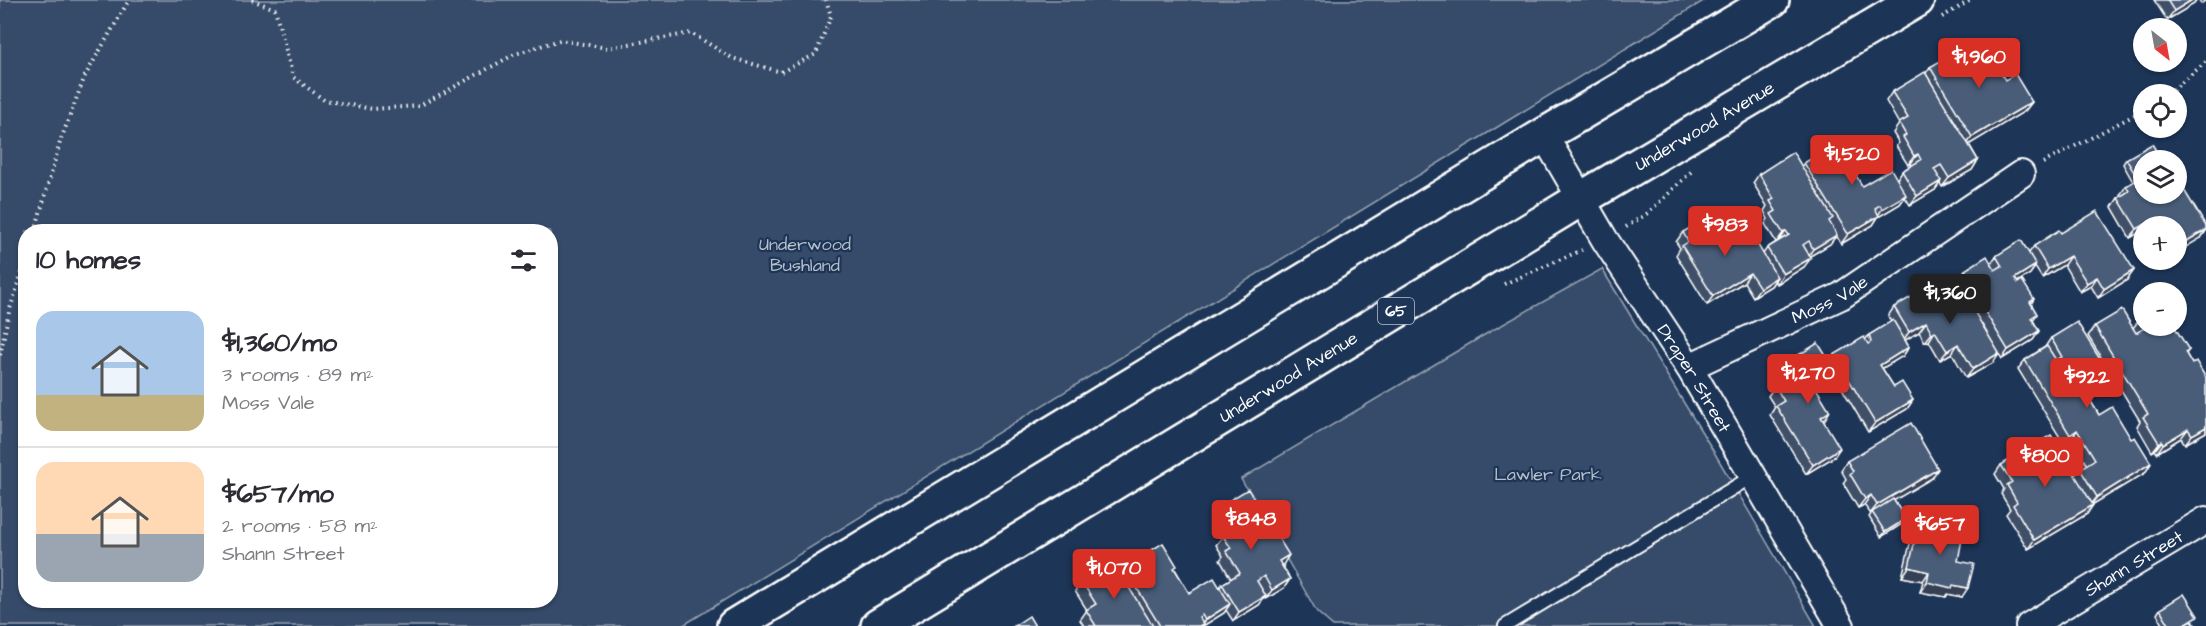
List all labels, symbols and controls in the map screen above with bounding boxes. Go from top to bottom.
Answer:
north arrow [2133,18,2187,72]
map controls [2133,18,2187,336]
pin: $1,960 [1930,38,2028,89]
text: $1,960 [1952,43,2006,71]
street label: Underwood Avenue [1630,75,1779,177]
button: locate [2133,84,2187,138]
pin: $1,520 [1803,135,1901,186]
text: $1,520 [1824,140,1880,168]
button: layers [2133,150,2187,204]
pin: $983 [1689,206,1761,257]
text: $983 [1702,211,1748,239]
button: + [2133,216,2187,270]
park label: Underwood Bushland [759,232,851,278]
text: 10 homes [36,242,141,278]
icon: filters [507,244,540,277]
street label: Moss Vale [1787,269,1873,330]
pin: $1,360 [1901,274,1999,325]
text: $1,360 [1924,279,1976,307]
button: − [2133,282,2187,336]
road number: 65 [1378,298,1414,324]
street label: Draper Street [1651,319,1738,438]
text: $1,360/mo [222,325,337,361]
street label: Underwood Avenue [1214,325,1362,428]
icon: home [84,335,156,407]
pin: $1,270 [1759,354,1857,405]
pin: $922 [2051,358,2123,409]
text: $1,270 [1781,359,1835,387]
text: 3 rooms · 89 m² [222,361,374,389]
text: $922 [2064,363,2110,391]
text: Moss Vale [222,389,315,417]
pin: $800 [2009,437,2081,488]
text: $800 [2020,442,2070,470]
park label: Lawler Park [1494,462,1602,487]
text: $657/mo [222,476,334,512]
icon: home [84,486,156,558]
pin: $848 [1215,500,1287,551]
text: $848 [1226,505,1276,533]
pin: $657 [1904,505,1976,556]
text: $657 [1915,510,1965,538]
text: 2 rooms · 58 m² [222,512,378,540]
street label: Shann Street [2080,524,2188,602]
text: Shann Street [222,540,345,568]
pin: $1,070 [1065,549,1163,600]
text: $1,070 [1087,554,1141,582]

